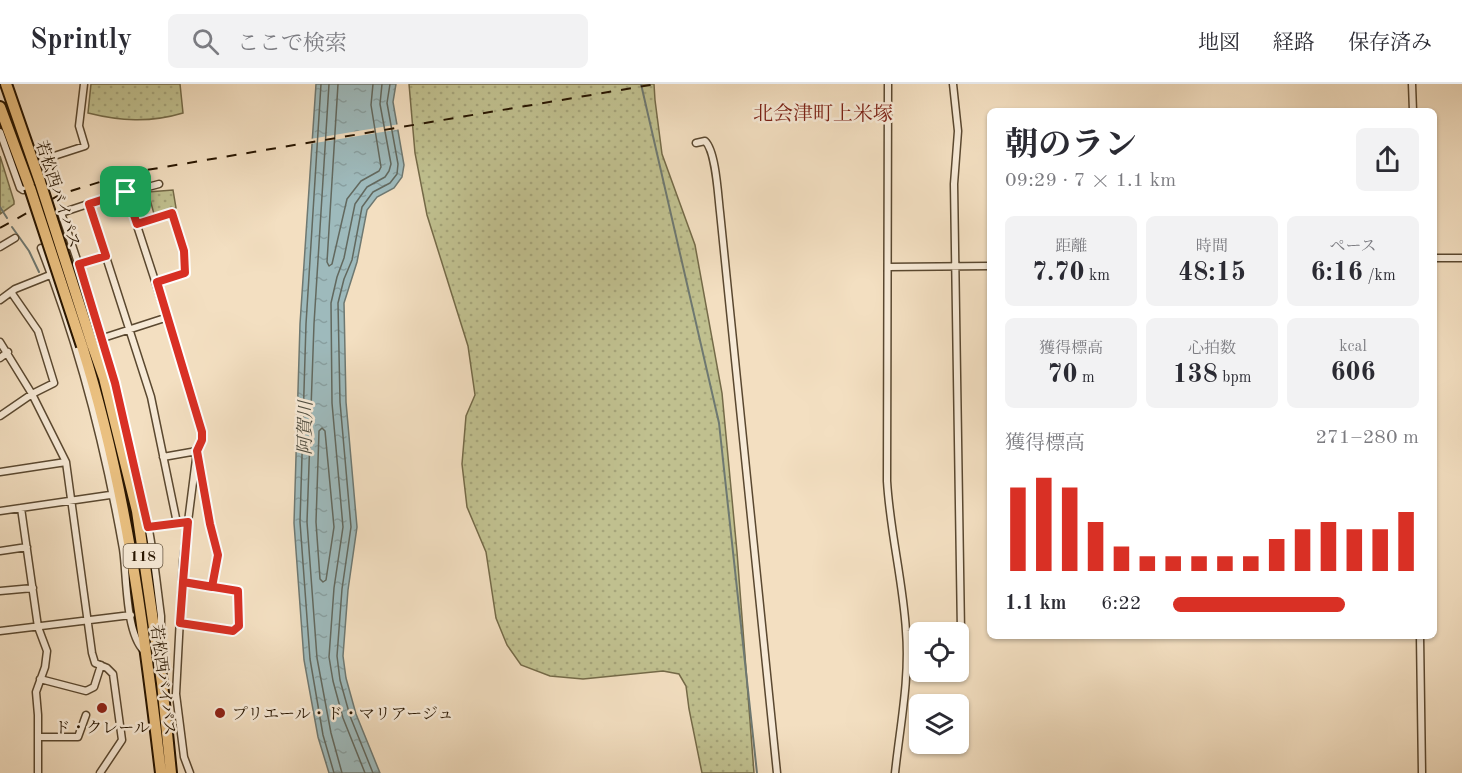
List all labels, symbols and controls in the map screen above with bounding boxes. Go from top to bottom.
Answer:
search box [168,14,588,68]
icon: search [189,25,222,58]
text: Sprintly [30,27,132,55]
text: ここで検索 [237,33,347,55]
text: 地図 [1198,33,1240,54]
text: 経路 [1273,33,1315,54]
text: 保存済み [1348,33,1432,54]
district label: 北会津町上米塚 [753,103,893,125]
button: share [1356,128,1419,191]
text: 朝のラン [1005,130,1137,163]
street label: 若松西バイパス [32,138,84,250]
pin [100,166,151,217]
text: 09:29 · 7 × 1.1 km [1005,171,1176,191]
icon: arrive [109,175,142,208]
text: 距離 [1055,239,1087,255]
text: 時間 [1196,239,1228,255]
text: ペース [1329,239,1377,255]
text: 7.70 [1032,260,1085,286]
text: 48:15 [1178,260,1246,286]
text: 6:16 [1310,260,1363,286]
text: km [1085,268,1110,284]
text: /km [1363,268,1396,284]
text: kcal [1339,339,1367,355]
text: 獲得標高 [1039,341,1103,357]
text: 心拍数 [1188,341,1236,357]
text: 606 [1330,360,1376,386]
text: 70 [1047,362,1077,388]
text: 138 [1173,362,1218,388]
text: m [1077,370,1095,386]
text: bpm [1218,370,1251,386]
water label: 阿賀川 [295,399,316,455]
text: 271–280 m [1316,428,1419,448]
text: 獲得標高 [1005,434,1085,454]
road number: 118 [124,544,162,568]
text: 1.1 km [1005,594,1067,614]
text: 6:22 [1101,594,1141,614]
map controls [909,622,969,754]
button: locate [909,622,969,682]
street label: 若松西バイパス [147,624,179,737]
button: layers [909,694,969,754]
marker: ド・クレール [95,701,109,715]
marker: プリエール・ド・マリアージュ [213,706,227,720]
place label: プリエール・ド・マリアージュ [232,706,454,723]
place label: ド・クレール [54,720,150,737]

